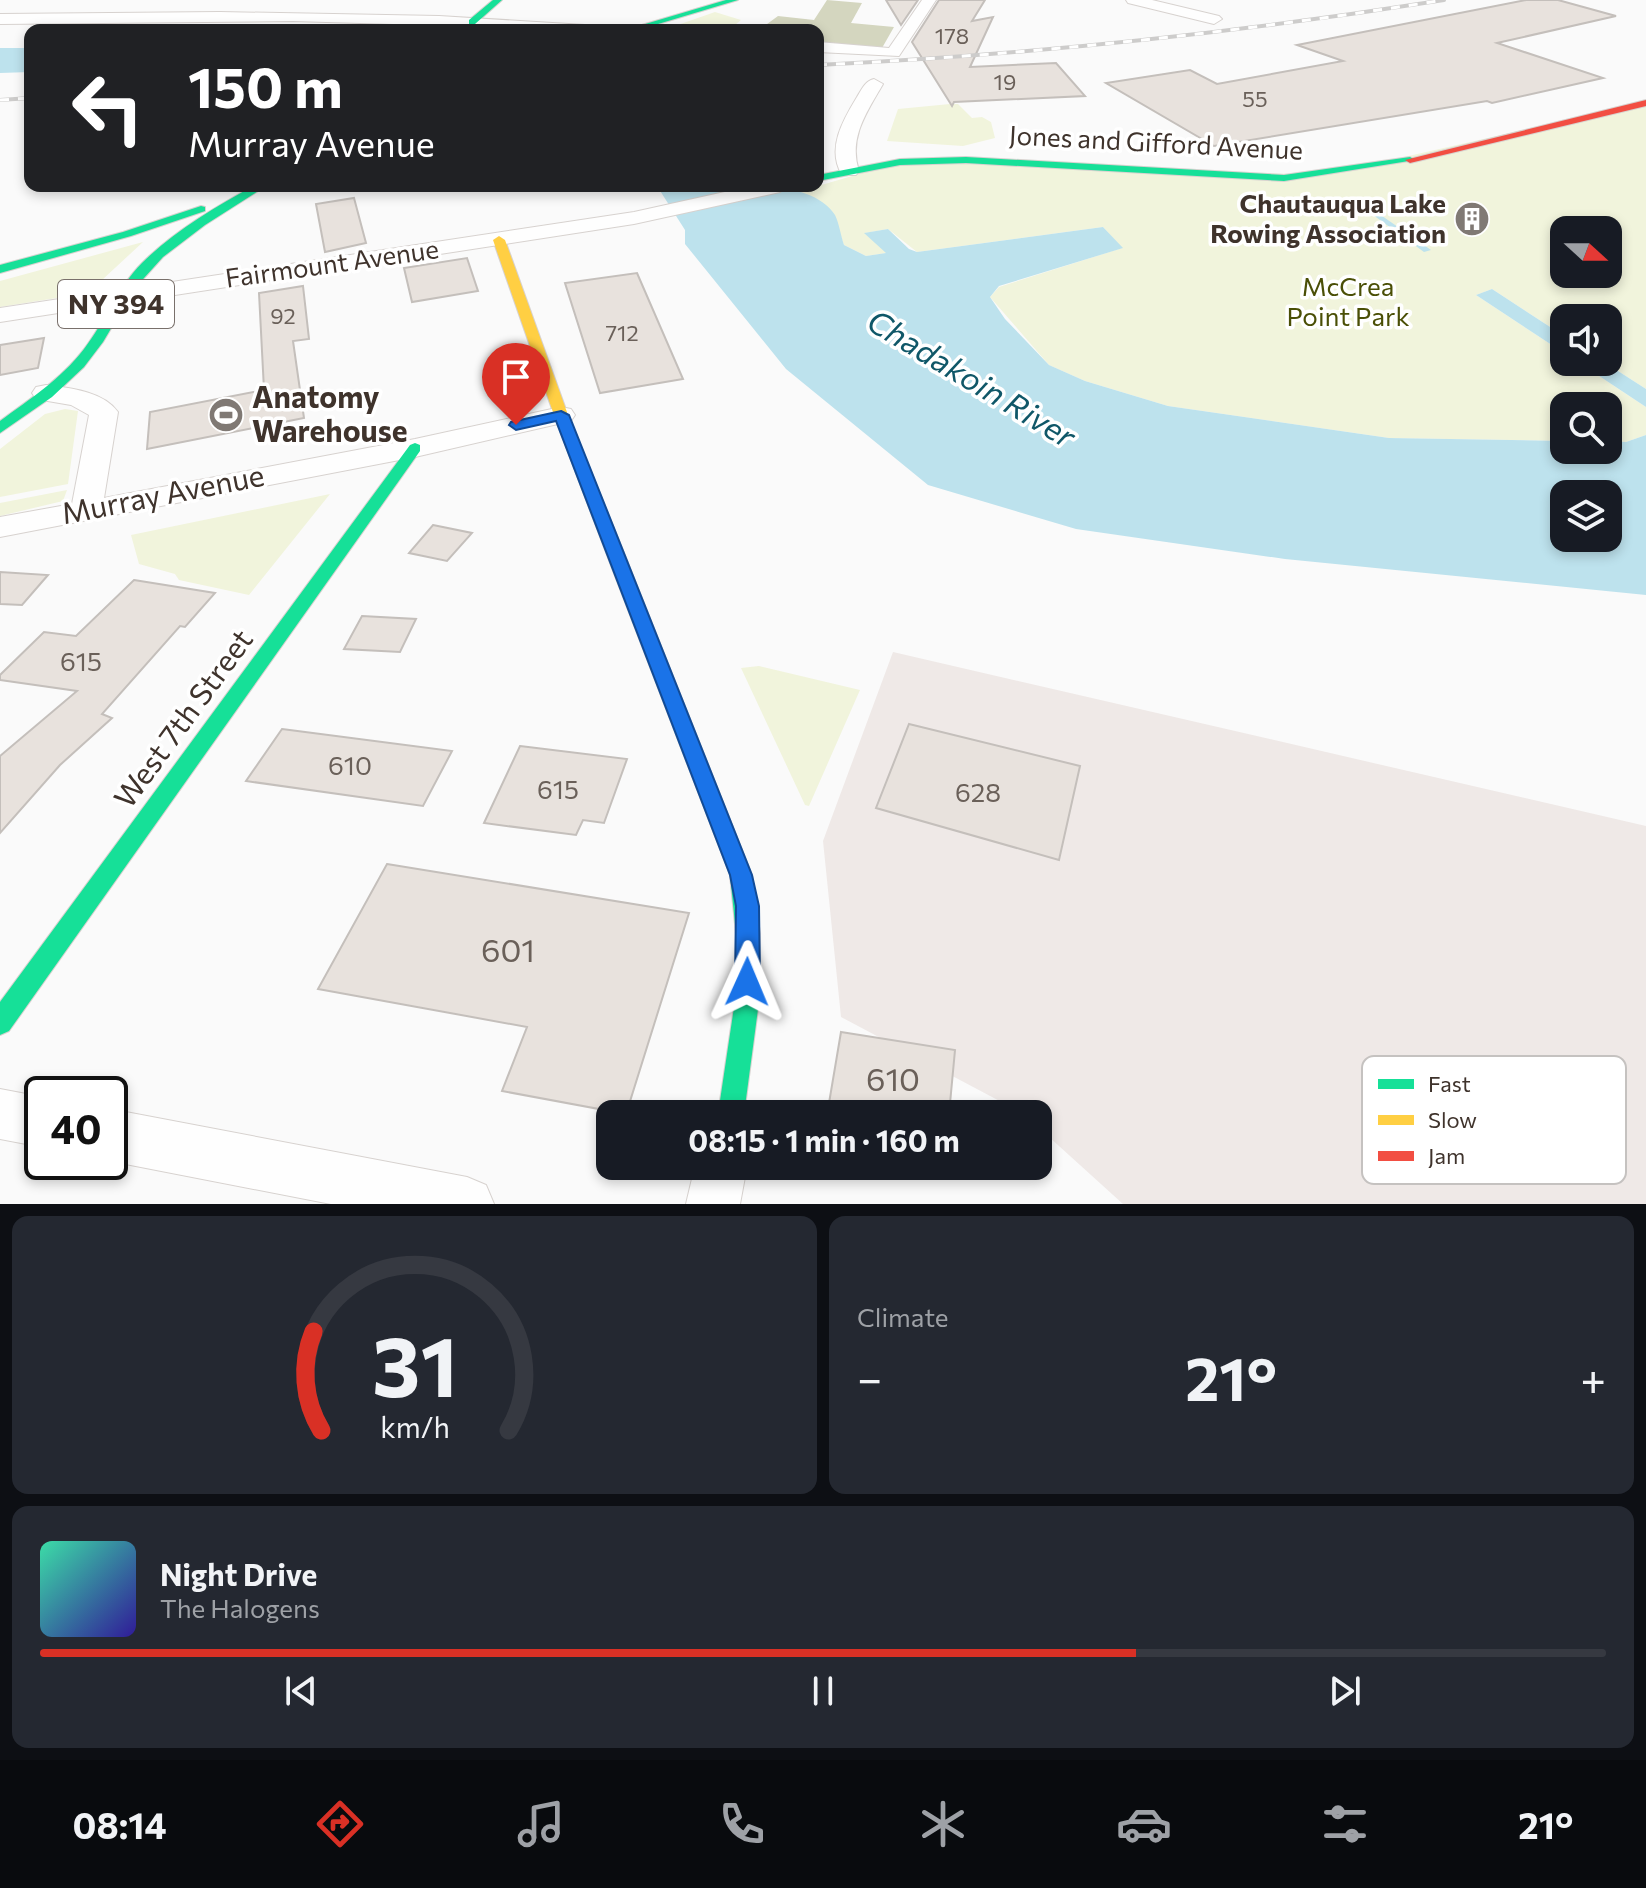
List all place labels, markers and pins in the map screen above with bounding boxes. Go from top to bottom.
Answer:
place label: Chautauqua Lake Rowing Association [1210,187,1446,248]
building icon: Chautauqua Lake Rowing Association [1453,200,1491,238]
pin [482,343,550,425]
place label: Anatomy Warehouse [252,377,407,448]
sports icon: Anatomy Warehouse [207,396,245,434]

